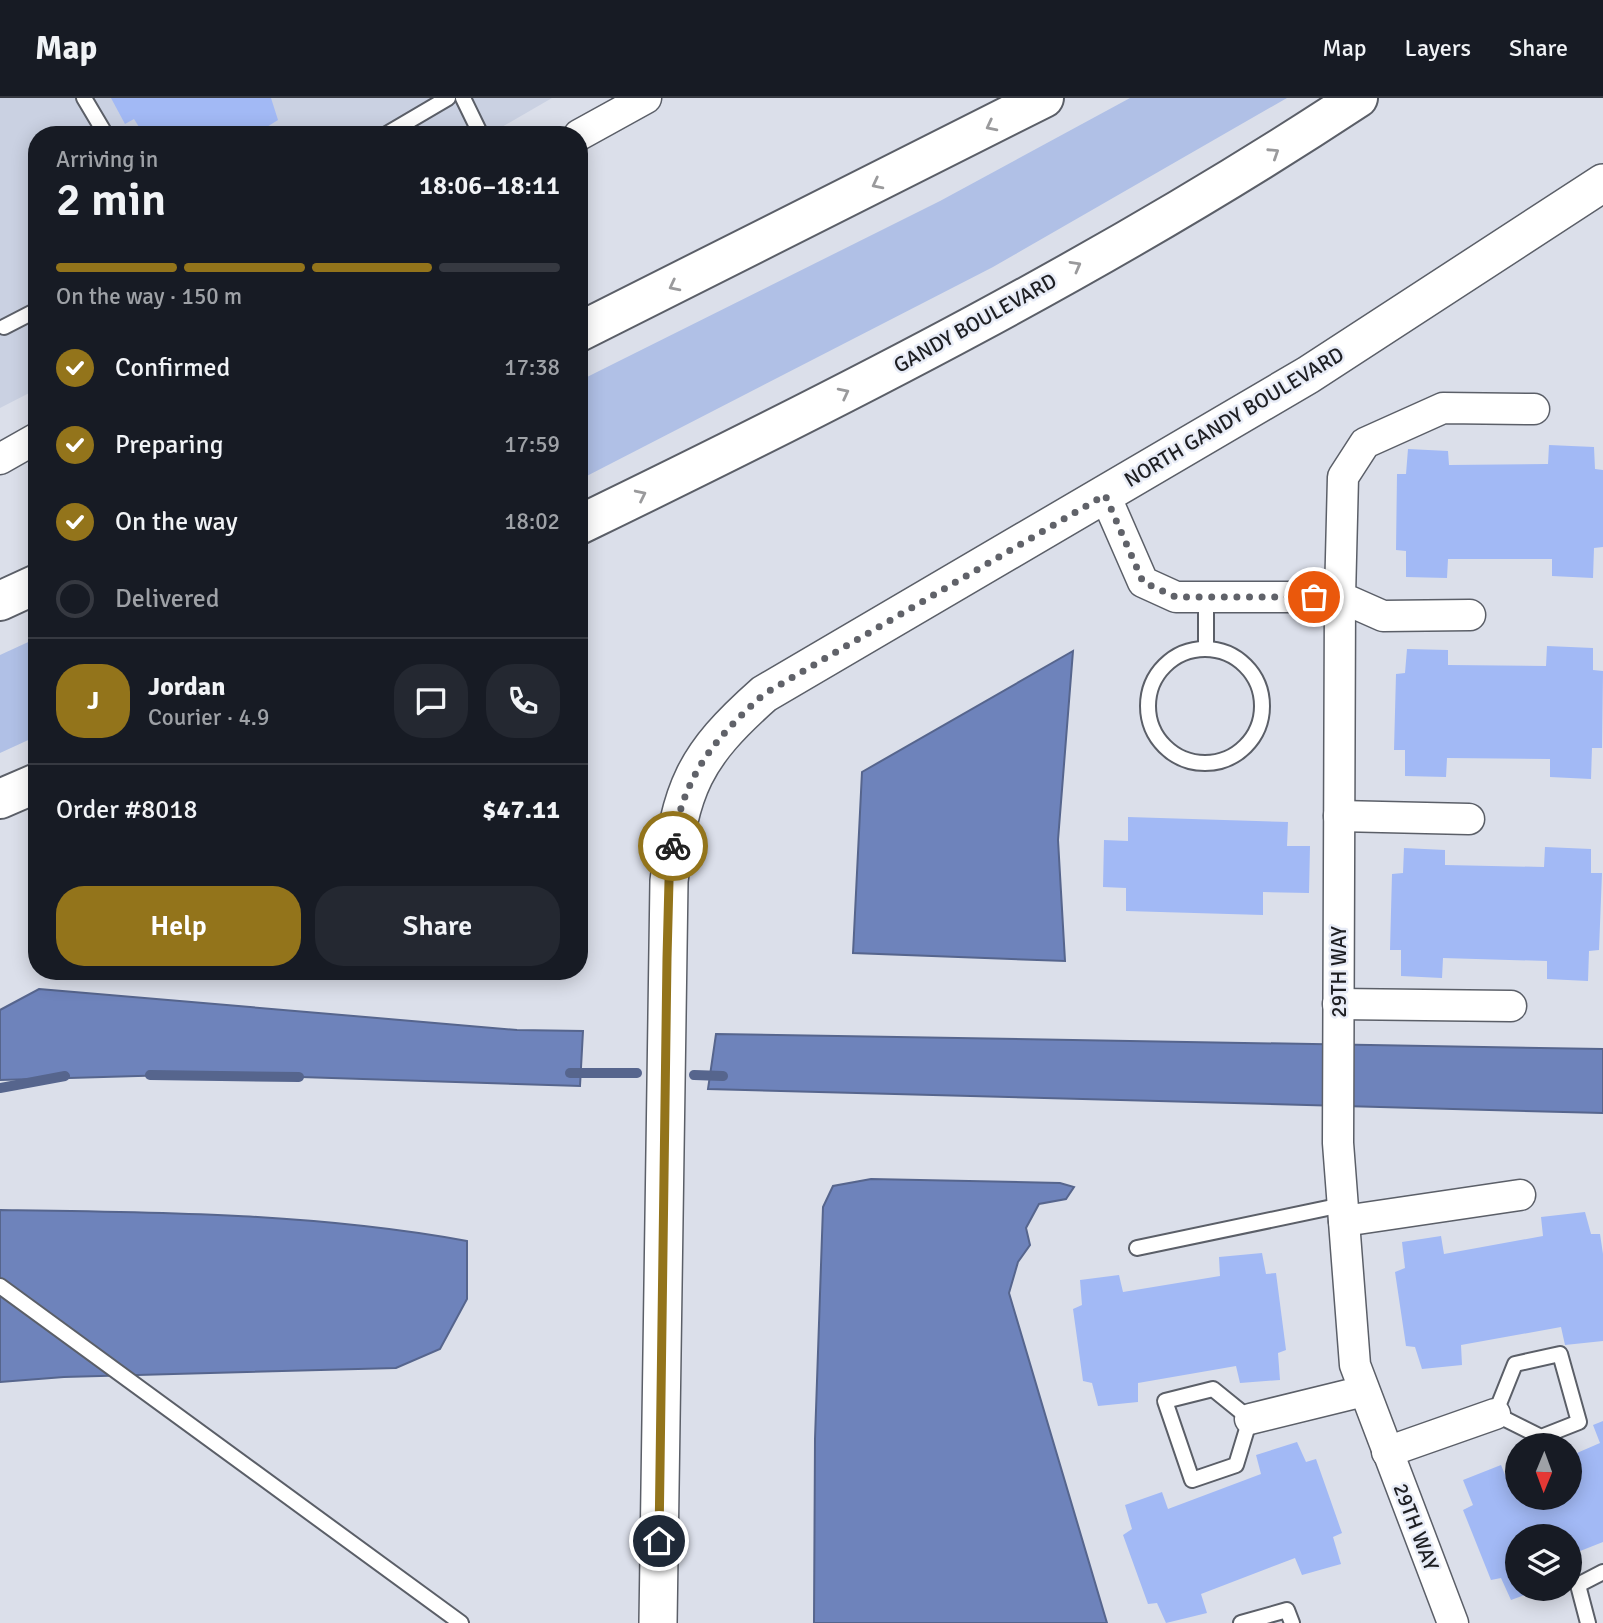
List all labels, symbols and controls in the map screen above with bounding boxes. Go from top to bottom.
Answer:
text: Map [35,28,97,69]
text: Map [1322,33,1367,63]
text: Layers [1405,33,1471,63]
text: Share [1509,33,1568,63]
one-way arrow [986,117,998,131]
text: Arriving in [56,145,158,174]
one-way arrow [1266,149,1279,162]
text: 18:06–18:11 [419,170,560,202]
text: 2 min [56,172,166,228]
one-way arrow [872,175,884,189]
one-way arrow [1069,261,1081,274]
street label: GANDY BOULEVARD [889,267,1061,379]
one-way arrow [668,278,681,292]
text: On the way · 150 m [56,282,242,311]
street label: NORTH GANDY BOULEVARD [1119,341,1349,493]
icon: check [56,349,94,387]
text: Confirmed [115,352,230,384]
text: 17:38 [504,353,560,382]
one-way arrow [837,388,849,402]
icon: check [56,426,94,464]
text: Preparing [115,429,223,461]
text: 17:59 [504,430,560,459]
one-way arrow [634,489,646,503]
icon: check [56,503,94,541]
text: On the way [115,506,238,538]
text: 18:02 [504,507,560,536]
pin [1284,567,1344,627]
icon: bag [1295,578,1333,616]
text: Delivered [115,583,220,615]
button: chat [394,664,468,738]
button: phone [486,664,560,738]
text: Jordan [148,671,225,703]
text: J [87,685,99,717]
text: Courier · 4.9 [148,703,269,732]
text: Order #8018 [56,794,197,826]
text: $47.11 [482,794,560,826]
courier [638,811,708,881]
icon: bike [654,827,692,865]
button: Help [56,886,301,966]
button: Share [315,886,560,966]
street label: 29TH WAY [1326,926,1352,1018]
north arrow [1505,1433,1582,1510]
map controls [1505,1433,1582,1601]
street label: 29TH WAY [1387,1480,1445,1575]
pin [629,1511,689,1571]
icon: home [640,1522,678,1560]
button: layers [1505,1524,1582,1601]

